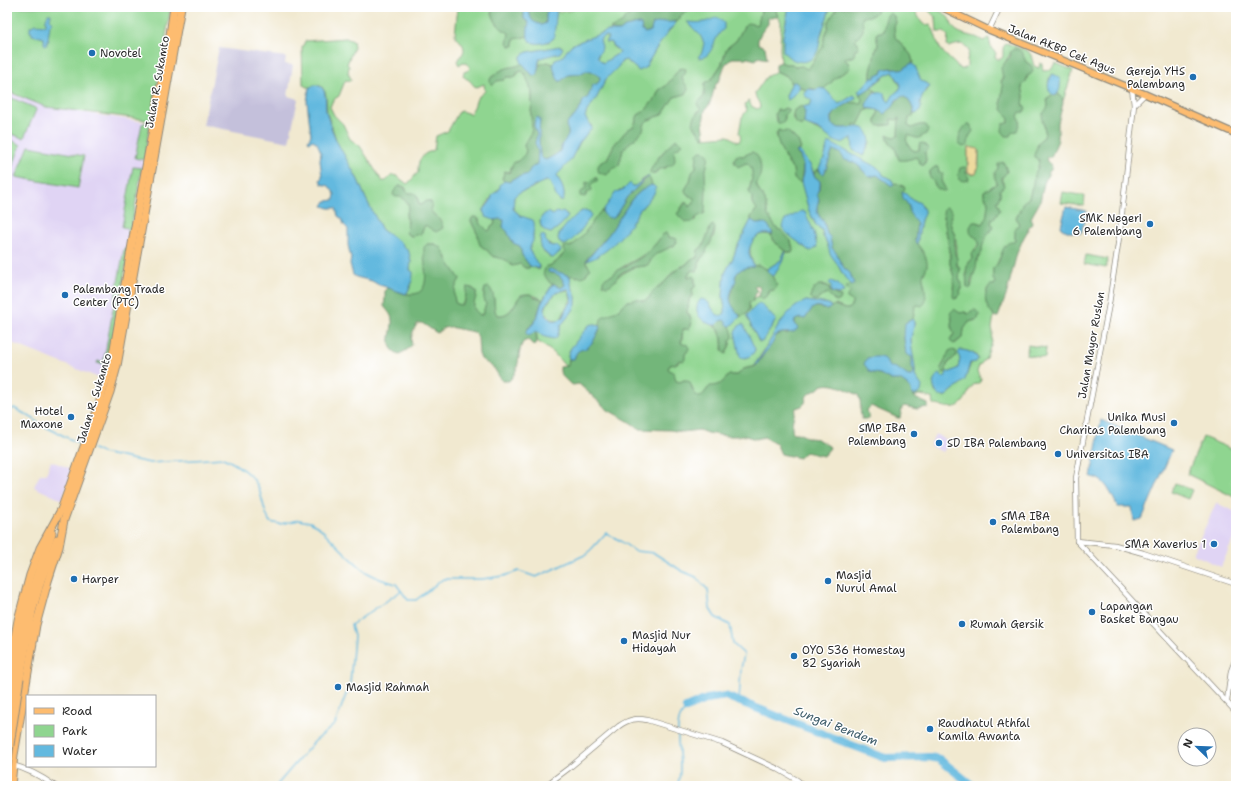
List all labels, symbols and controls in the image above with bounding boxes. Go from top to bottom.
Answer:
street label: Jalan AKBP Cek Agus [1006,21,1118,78]
street label: Jalan R. Sukamto [142,35,173,129]
place label: Novotel [100,46,142,61]
marker: Novotel [87,48,97,58]
place label: Gereja YHS Palembang [1126,64,1185,92]
marker: Gereja YHS Palembang [1188,72,1198,82]
place label: SMK Negeri 6 Palembang [1072,211,1142,239]
marker: SMK Negeri 6 Palembang [1145,219,1155,229]
place label: Palembang Trade Center (PTC) [73,282,165,310]
marker: Palembang Trade Center (PTC) [60,290,70,300]
street label: Jalan Mayor Ruslan [1075,290,1108,400]
street label: Jalan R. Sukamto [74,351,115,445]
place label: Hotel Maxone [20,404,64,432]
place label: Unika Musi Charitas Palembang [1060,410,1166,438]
marker: Hotel Maxone [66,412,76,422]
marker: Unika Musi Charitas Palembang [1169,418,1179,428]
place label: SMP IBA Palembang [848,421,906,449]
marker: SMP IBA Palembang [909,429,919,439]
place label: SD IBA Palembang [947,436,1047,451]
marker: SD IBA Palembang [934,438,944,448]
place label: Universitas IBA [1066,447,1149,462]
marker: Universitas IBA [1053,449,1063,459]
place label: SMA IBA Palembang [1001,509,1059,537]
marker: SMA IBA Palembang [988,517,998,527]
place label: SMA Xaverius 1 [1125,537,1206,552]
marker: SMA Xaverius 1 [1209,539,1219,549]
place label: Masjid Nurul Amal [836,568,897,596]
place label: Harper [82,572,119,587]
marker: Harper [69,574,79,584]
marker: Masjid Nurul Amal [823,576,833,586]
place label: Lapangan Basket Bangau [1100,599,1179,627]
marker: Lapangan Basket Bangau [1087,607,1097,617]
place label: Rumah Gersik [970,617,1044,632]
marker: Rumah Gersik [957,619,967,629]
place label: Masjid Nur Hidayah [632,628,691,656]
marker: Masjid Nur Hidayah [619,636,629,646]
place label: OYO 536 Homestay 82 Syariah [802,643,905,671]
marker: OYO 536 Homestay 82 Syariah [789,651,799,661]
place label: Masjid Rahmah [346,680,429,695]
marker: Masjid Rahmah [333,682,343,692]
legend [26,695,156,767]
text: Road [62,703,93,719]
water label: Sungai Bendem [792,703,880,749]
place label: Raudhatul Athfal Kamila Awanta [938,716,1030,744]
text: Park [62,723,88,739]
marker: Raudhatul Athfal Kamila Awanta [925,724,935,734]
north arrow [1177,727,1217,767]
text: N [1180,736,1197,750]
text: Water [62,743,98,759]

